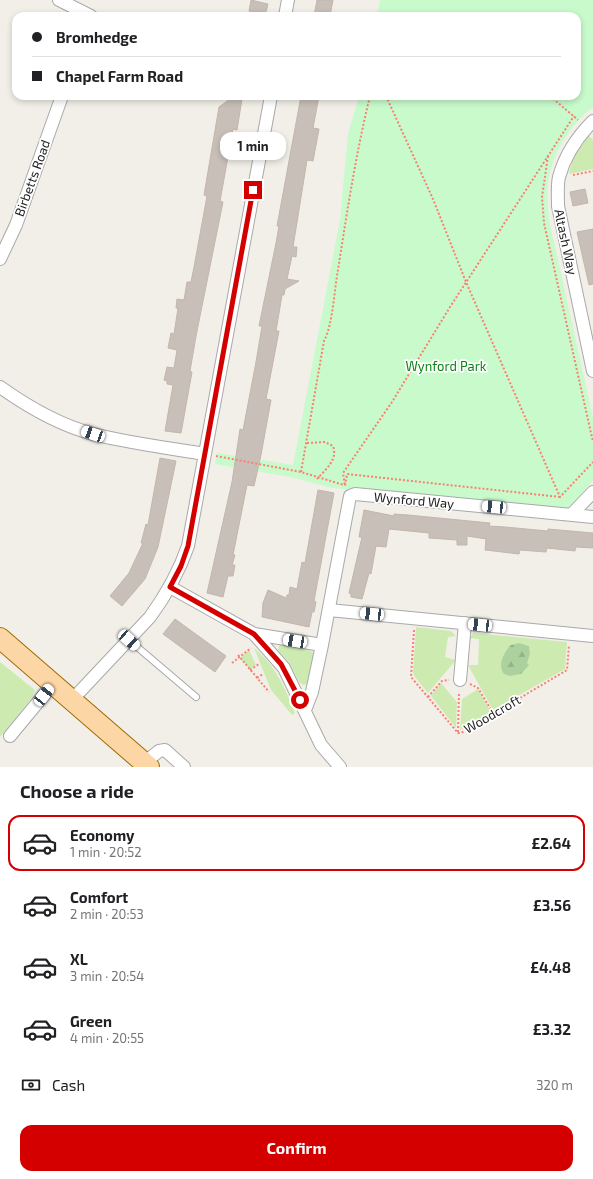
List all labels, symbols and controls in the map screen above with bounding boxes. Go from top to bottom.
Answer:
text: Bromhedge [56,28,137,46]
text: Chapel Farm Road [56,67,183,85]
callout: 1 min [220,132,286,160]
street label: Birbetts Road [11,138,53,218]
text: 1 min [237,138,269,154]
route end [244,181,262,199]
street label: Altash Way [551,208,581,277]
park label: Wynford Park [406,358,487,374]
car [80,424,106,444]
street label: Wynford Way [373,489,455,511]
car [482,500,506,514]
car [359,607,385,621]
car [467,618,493,632]
car [116,628,142,652]
car [282,633,308,649]
car [32,682,56,708]
route start [291,691,309,709]
street label: Woodcroft [461,691,523,737]
text: Choose a ride [20,780,134,802]
icon: car [22,825,58,861]
text: Economy [70,826,135,844]
text: £2.64 [531,834,571,852]
text: 1 min · 20:52 [70,844,142,860]
icon: car [22,887,58,923]
text: Comfort [70,888,128,906]
text: £3.56 [533,896,571,914]
text: 2 min · 20:53 [70,906,144,922]
icon: car [22,949,58,985]
text: XL [70,950,88,968]
text: £4.48 [530,958,571,976]
text: 3 min · 20:54 [70,968,144,984]
icon: car [22,1011,58,1047]
text: Green [70,1012,112,1030]
text: £3.32 [533,1020,571,1038]
text: 4 min · 20:55 [70,1030,144,1046]
icon: cash [20,1074,42,1096]
text: Cash [52,1076,85,1094]
text: 320 m [536,1077,573,1093]
button: Confirm [20,1125,573,1171]

